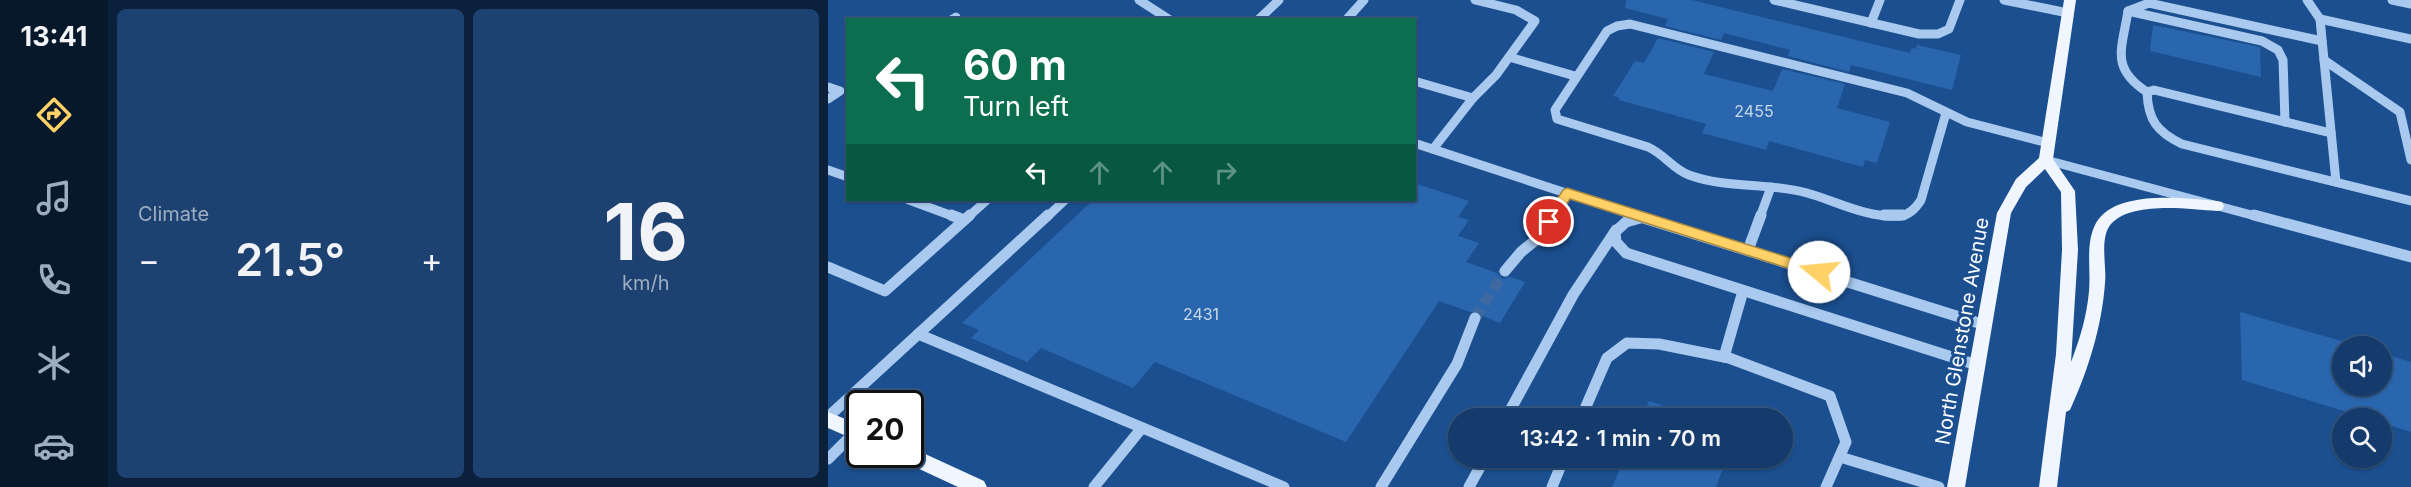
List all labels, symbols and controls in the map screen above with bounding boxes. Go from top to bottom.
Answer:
text: 13:41 [21,20,87,53]
text: 60 m [963,39,1067,90]
icon: left [864,42,942,120]
text: Turn left [963,90,1069,123]
icon: directions [33,94,75,136]
house number: 2455 [1734,101,1774,121]
icon: left [1020,156,1053,189]
icon: ahead [1083,156,1116,189]
icon: ahead [1146,156,1179,189]
icon: right [1209,156,1242,189]
icon: music [33,177,75,219]
text: 16 [604,184,688,279]
pin [1523,196,1574,247]
text: Climate [138,202,209,226]
icon: arrive [1532,205,1565,238]
street label: North Glenstone Avenue [1930,215,1994,447]
text: 21.5° [235,232,345,287]
text: − [138,240,160,280]
text: + [421,240,442,280]
position arrow [1787,240,1851,304]
icon: phone [33,259,75,301]
text: km/h [622,271,670,295]
house number: 2431 [1183,304,1219,324]
map controls [2332,336,2392,468]
button: sound [2332,336,2392,396]
icon: climate [33,342,75,384]
speed limit sign: 20 [846,390,924,468]
button: search [2332,408,2392,468]
icon: car [33,425,75,467]
text: 13:42 · 1 min · 70 m [1520,425,1721,451]

